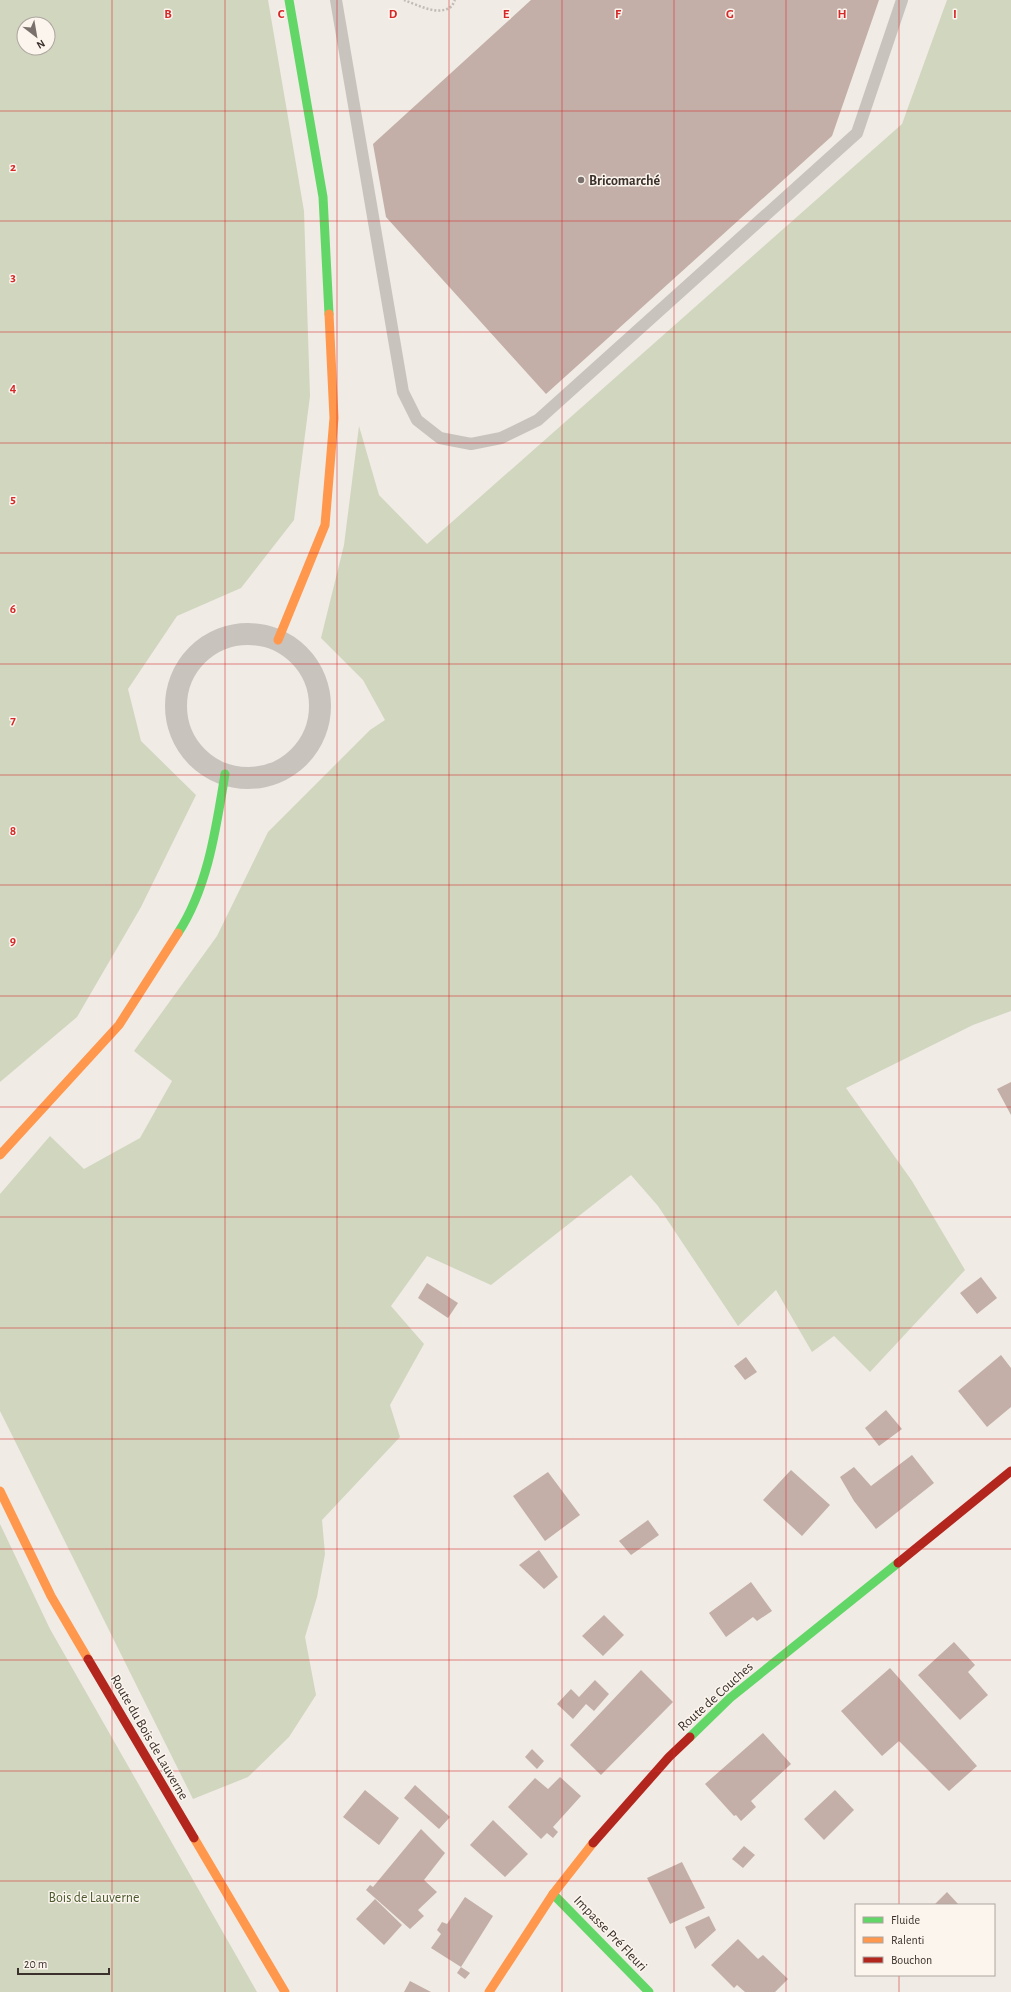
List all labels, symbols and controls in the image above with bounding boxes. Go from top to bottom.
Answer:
text: B [164,8,172,21]
text: C [278,8,285,21]
text: D [389,8,398,21]
text: E [503,8,510,21]
text: F [615,8,622,21]
text: G [726,8,734,21]
text: H [837,8,847,21]
text: I [953,8,957,21]
north arrow [16,16,56,56]
text: N [35,37,47,51]
text: 2 [10,161,16,174]
place label: Bricomarché [589,174,660,188]
marker: Bricomarché [576,175,586,185]
text: 3 [10,271,16,284]
text: 4 [10,382,17,395]
text: 5 [10,493,16,506]
text: 6 [10,603,16,616]
text: 7 [10,714,16,727]
text: 8 [10,825,16,838]
text: 9 [10,935,16,948]
street label: Route de Couches [675,1660,756,1734]
street label: Route du Bois de Lauverne [108,1673,191,1802]
park label: Bois de Lauverne [49,1891,139,1905]
street label: Impasse Pré Fleuri [571,1893,650,1974]
legend [855,1904,995,1976]
text: Fluide [891,1914,920,1926]
text: Ralenti [891,1934,924,1946]
scale bar [18,1950,109,1976]
text: Bouchon [891,1954,932,1966]
text: 20 m [24,1958,47,1970]

